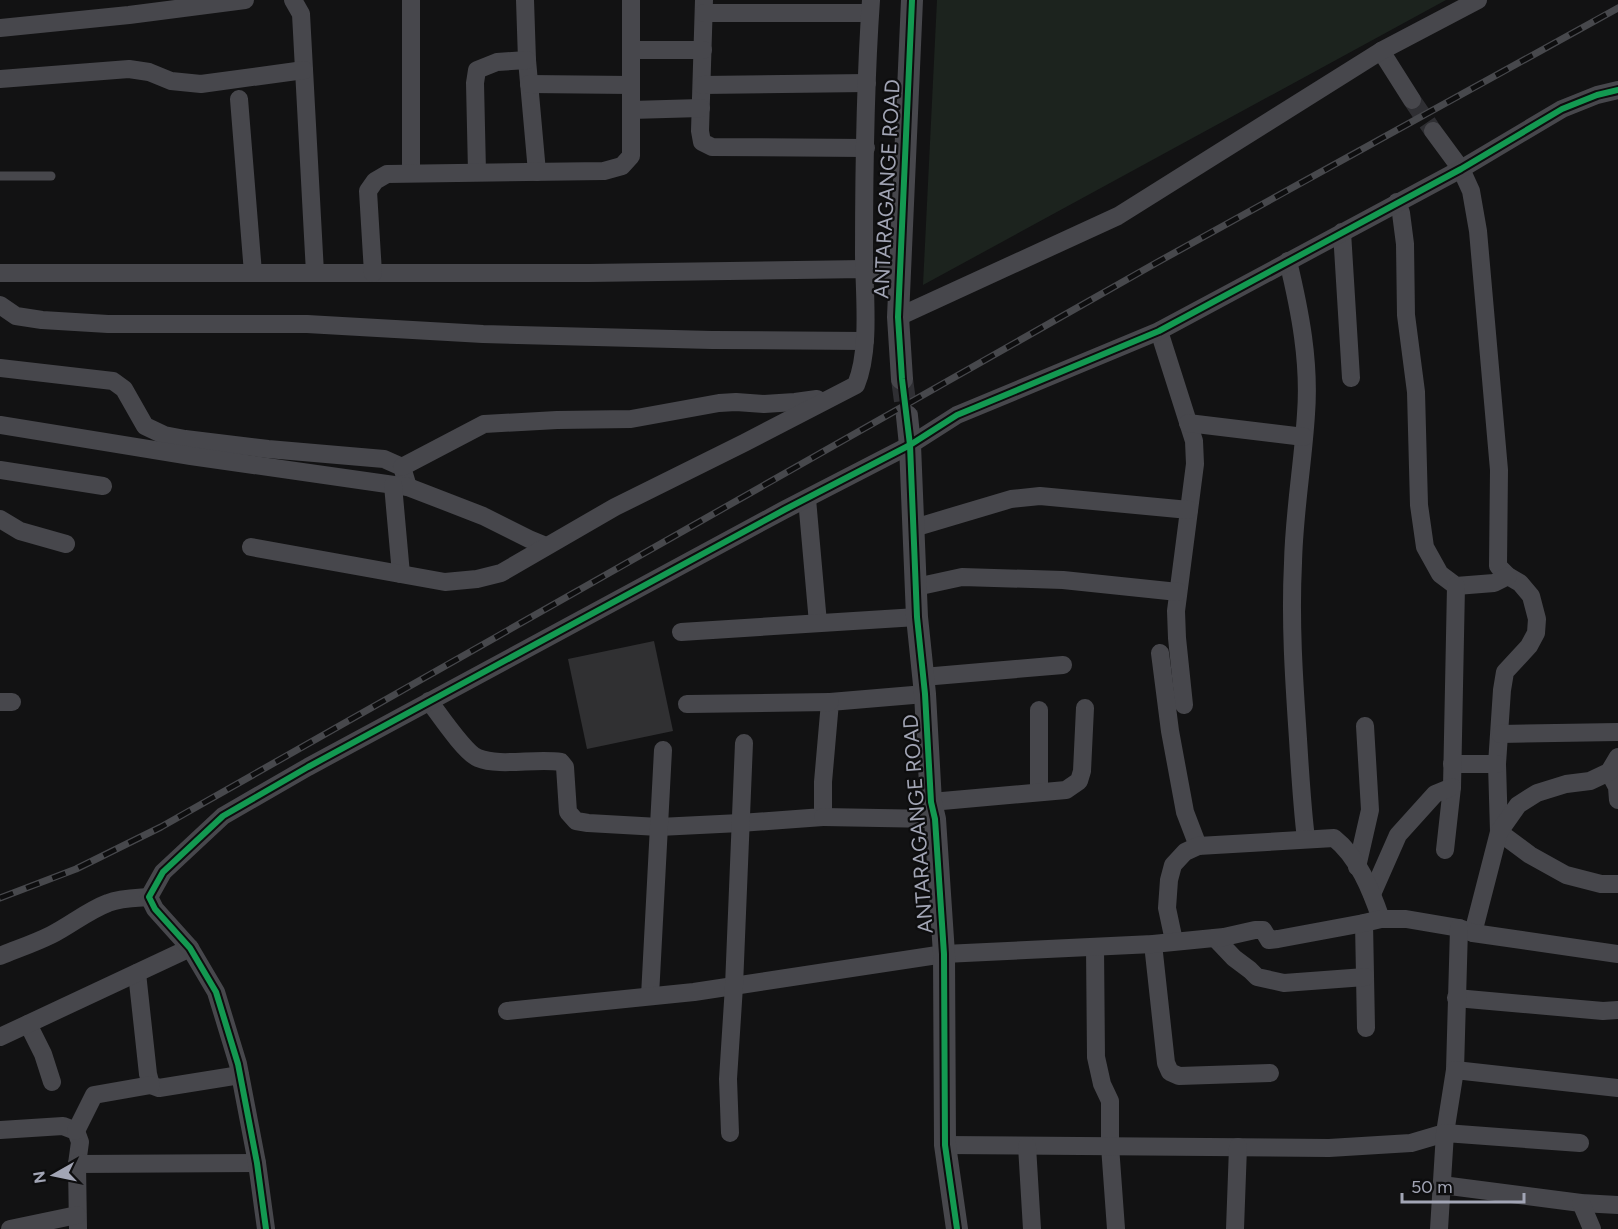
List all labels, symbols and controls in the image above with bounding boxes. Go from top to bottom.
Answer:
street label: ANTARAGANGE ROAD [868,79,905,299]
street label: ANTARAGANGE ROAD [897,714,938,934]
north arrow [24,1145,84,1205]
scale bar [1402,1166,1524,1204]
text: N [29,1170,50,1185]
text: 50 m [1411,1176,1453,1198]

